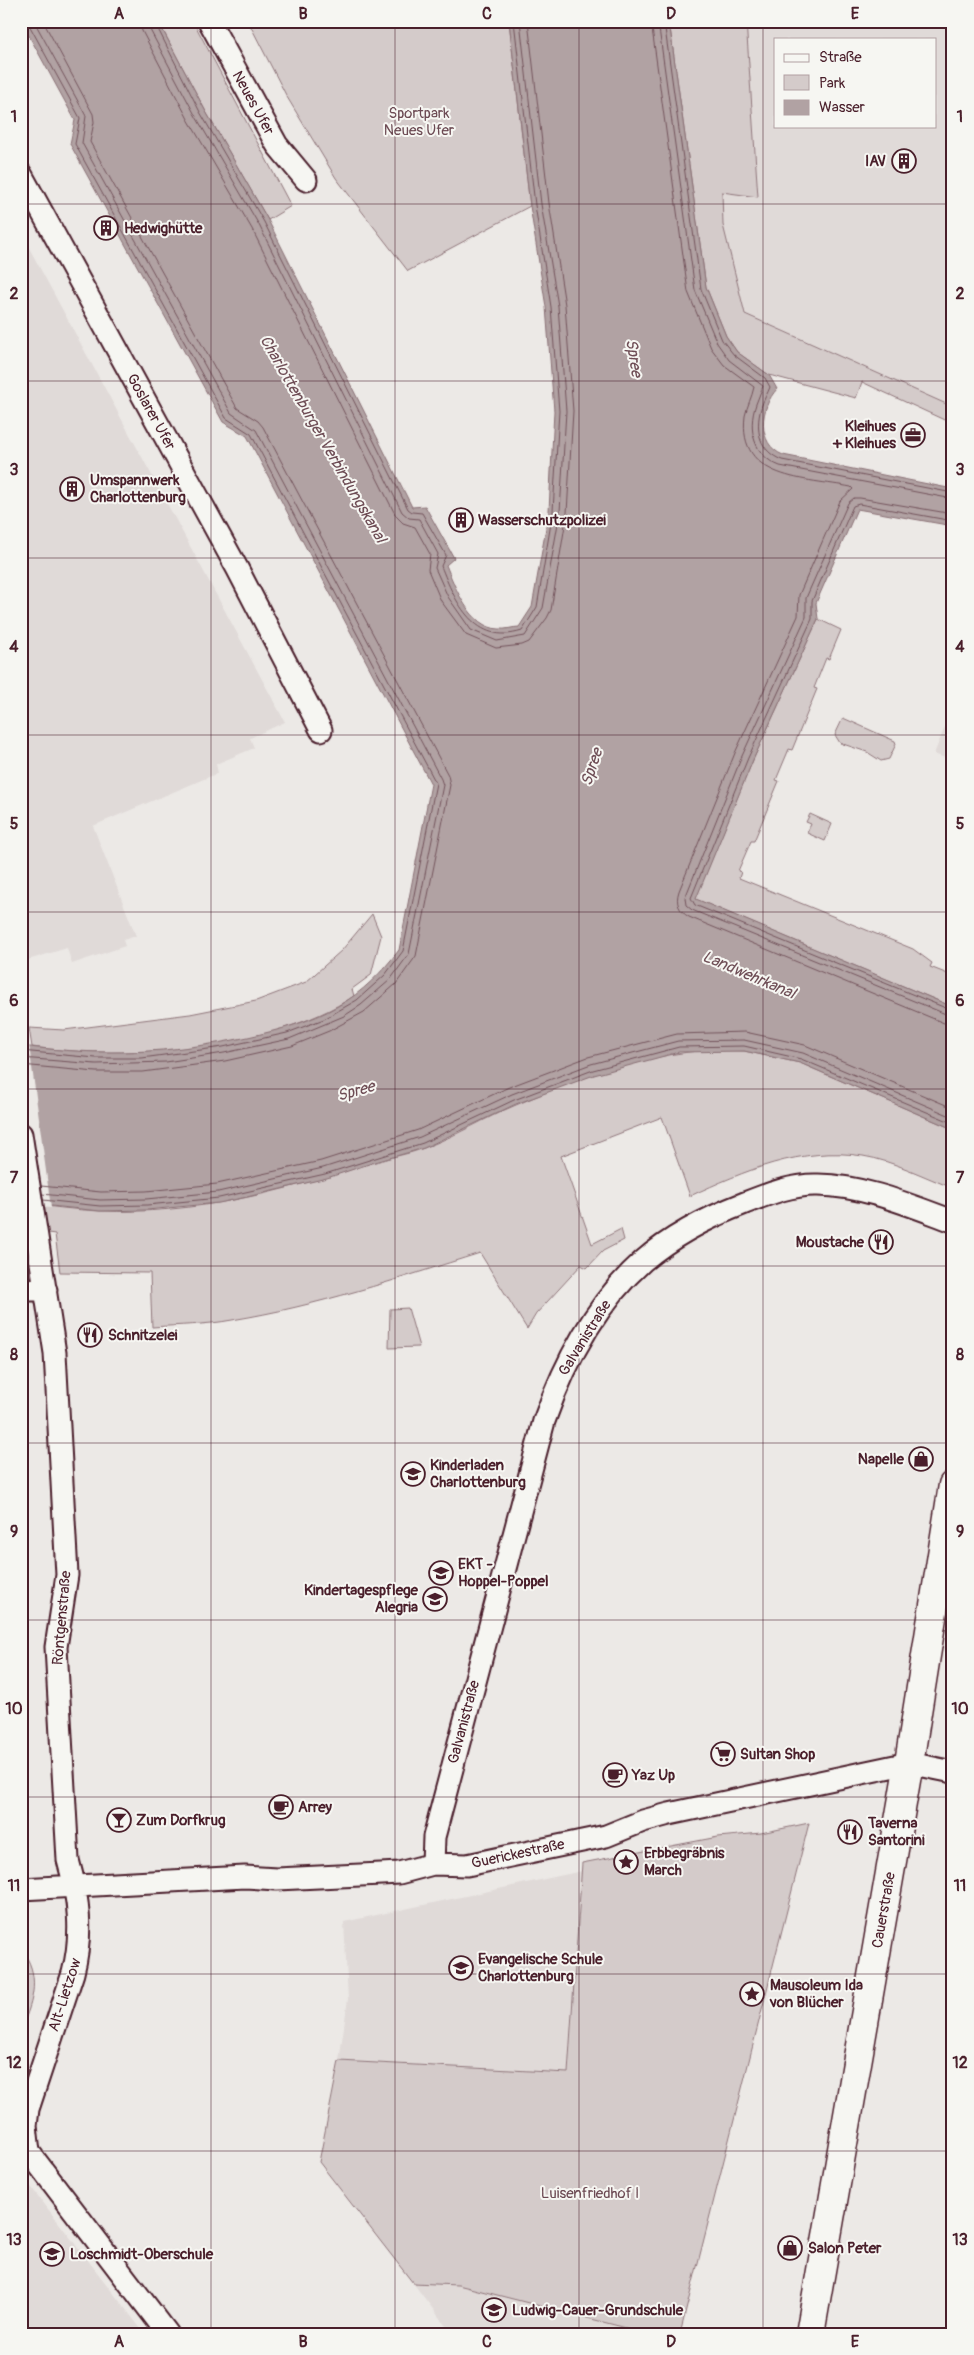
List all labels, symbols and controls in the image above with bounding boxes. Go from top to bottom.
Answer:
text: A [114,4,125,24]
text: B [298,4,308,24]
text: C [482,4,492,24]
text: D [666,4,676,24]
text: E [851,4,860,24]
legend [774,38,936,128]
text: Straße [819,48,862,67]
street label: Neues Ufer [228,68,279,139]
text: Park [819,74,846,93]
text: Wasser [819,98,866,117]
park label: Sportpark Neues Ufer [384,104,455,140]
text: 1 [11,107,17,127]
text: 1 [957,107,963,127]
building icon: IAV [891,148,917,174]
place label: IAV [865,152,886,171]
building icon: Hedwighütte [93,215,119,241]
place label: Hedwighütte [124,219,203,238]
text: 2 [10,284,19,304]
text: 2 [956,284,965,304]
water label: Charlottenburger Verbindungskanal [255,332,392,548]
water label: Spree [621,338,647,380]
street label: Goslarer Ufer [122,371,180,454]
place label: Kleihues + Kleihues [832,417,896,453]
office icon: Kleihues + Kleihues [900,422,926,448]
text: 3 [10,460,19,480]
text: 3 [956,460,965,480]
place label: Umspannwerk Charlottenburg [90,471,186,507]
building icon: Umspannwerk Charlottenburg [59,476,85,502]
building icon: Wasserschutzpolizei [448,507,474,533]
place label: Wasserschutzpolizei [478,511,606,530]
text: 4 [9,637,19,657]
text: 4 [955,637,965,657]
water label: Spree [577,744,608,788]
text: 5 [10,814,19,834]
text: 5 [956,814,965,834]
water label: Landwehrkanal [700,947,800,1004]
text: 6 [9,991,19,1011]
text: 6 [955,991,965,1011]
water label: Spree [335,1076,379,1106]
text: 7 [10,1168,19,1188]
text: 7 [956,1168,965,1188]
restaurant icon: Moustache [868,1229,894,1255]
place label: Moustache [796,1233,865,1252]
street label: Galvanistraße [554,1296,616,1379]
restaurant icon: Schnitzelei [77,1322,103,1348]
place label: Schnitzelei [108,1326,178,1345]
text: 8 [10,1345,18,1365]
text: 8 [956,1345,964,1365]
shop icon: Napelle [908,1446,934,1472]
place label: Napelle [858,1450,905,1469]
place label: Kinderladen Charlottenburg [430,1456,526,1492]
school or university icon: Kinderladen Charlottenburg [400,1461,426,1487]
text: 9 [10,1522,18,1542]
text: 9 [956,1522,964,1542]
place label: EKT - Hoppel-Poppel [458,1555,549,1591]
school or university icon: EKT - Hoppel-Poppel [428,1560,454,1586]
street label: Röntgenstraße [48,1569,76,1666]
place label: Kindertagespflege Alegria [304,1581,419,1617]
school or university icon: Kindertagespflege Alegria [422,1586,448,1612]
street label: Galvanistraße [444,1678,484,1766]
text: 10 [5,1699,23,1719]
text: 10 [951,1699,969,1719]
supermarket icon: Sultan Shop [710,1741,736,1767]
place label: Sultan Shop [740,1745,815,1764]
cafe icon: Yaz Up [602,1762,628,1788]
place label: Yaz Up [631,1766,675,1785]
cafe icon: Arrey [268,1794,294,1820]
place label: Arrey [298,1798,333,1817]
bar icon: Zum Dorfkrug [106,1807,132,1833]
place label: Zum Dorfkrug [136,1811,226,1830]
place label: Taverna Santorini [867,1814,925,1850]
restaurant icon: Taverna Santorini [837,1819,863,1845]
street label: Guerickestraße [470,1835,567,1873]
place label: Erbbegräbnis March [644,1844,725,1880]
place icon: Erbbegräbnis March [613,1849,639,1875]
street label: Cauerstraße [868,1870,900,1950]
text: 11 [8,1876,20,1896]
text: 11 [954,1876,966,1896]
place label: Evangelische Schule Charlottenburg [478,1950,603,1986]
school or university icon: Evangelische Schule Charlottenburg [448,1955,474,1981]
street label: Alt-Lietzow [44,1956,86,2034]
place label: Mausoleum Ida von Blücher [769,1976,863,2012]
place icon: Mausoleum Ida von Blücher [739,1981,765,2007]
text: 12 [6,2053,22,2073]
text: 12 [952,2053,968,2073]
park label: Luisenfriedhof I [541,2184,639,2203]
text: 13 [6,2230,22,2250]
text: 13 [952,2230,968,2250]
shop icon: Salon Peter [777,2235,803,2261]
place label: Salon Peter [808,2239,882,2258]
school or university icon: Loschmidt-Oberschule [39,2241,65,2267]
place label: Loschmidt-Oberschule [70,2245,214,2264]
school or university icon: Ludwig-Cauer-Grundschule [481,2297,507,2323]
place label: Ludwig-Cauer-Grundschule [512,2301,684,2320]
text: A [114,2332,125,2352]
text: B [298,2332,308,2352]
text: C [482,2332,492,2352]
text: D [666,2332,676,2352]
text: E [851,2332,860,2352]

